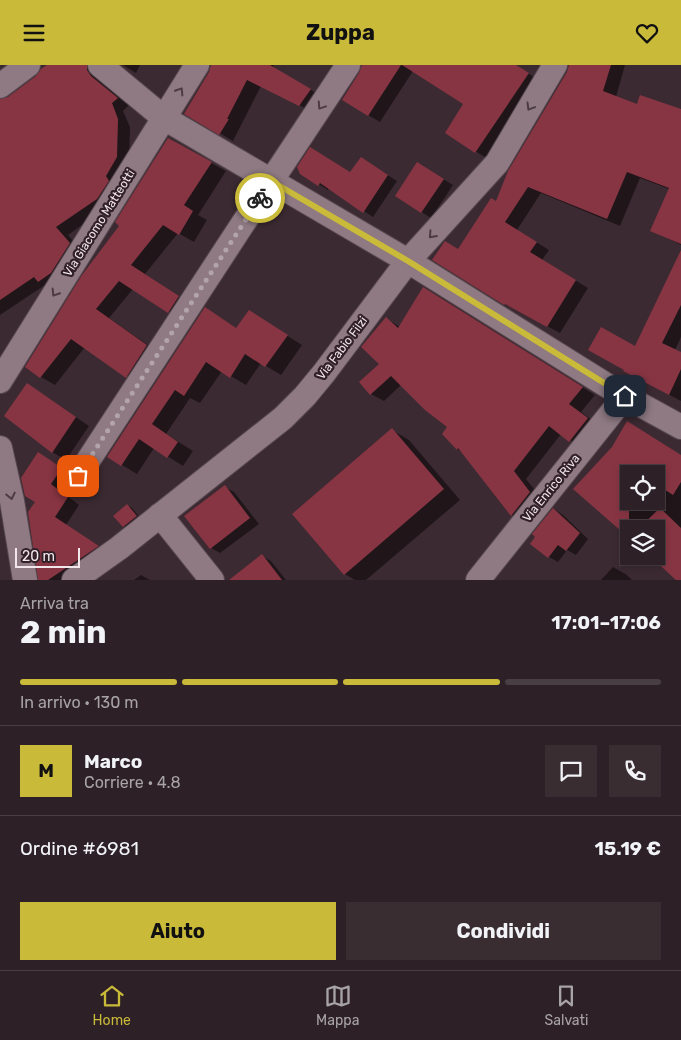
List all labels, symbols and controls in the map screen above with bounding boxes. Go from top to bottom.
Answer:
icon: menu [20,19,48,47]
text: Zuppa [306,19,375,46]
icon: heart [633,19,661,47]
one-way arrow [174,88,184,97]
one-way arrow [318,100,327,109]
one-way arrow [527,101,537,110]
street label: Via Giacomo Matteotti [60,167,138,279]
courier [235,173,285,223]
icon: bike [246,184,274,212]
one-way arrow [428,230,437,239]
one-way arrow [52,288,62,297]
street label: Via Fabio Filzi [314,314,370,382]
pin [604,375,646,417]
icon: home [611,382,639,410]
street label: Via Enrico Riva [520,452,582,524]
pin [57,455,99,497]
icon: bag [64,462,92,490]
map controls [620,465,665,565]
button: locate [620,465,665,510]
one-way arrow [5,491,16,500]
button: layers [620,520,665,565]
scale bar [15,545,80,568]
text: 20 m [22,548,55,565]
text: Arriva tra [20,594,89,613]
text: 17:01–17:06 [551,611,661,634]
text: 2 min [20,613,107,651]
text: In arrivo · 130 m [20,693,139,712]
button: chat [545,745,597,797]
button: phone [609,745,661,797]
text: Marco [84,750,142,773]
text: M [38,759,54,782]
text: Corriere · 4.8 [84,773,181,792]
text: Ordine #6981 [20,837,139,860]
text: 15.19 € [595,837,661,860]
button: Aiuto [20,902,336,960]
button: Condividi [346,902,661,960]
tab: Home [93,982,131,1029]
tab: Mappa [316,982,359,1029]
tab: Salvati [545,982,588,1029]

